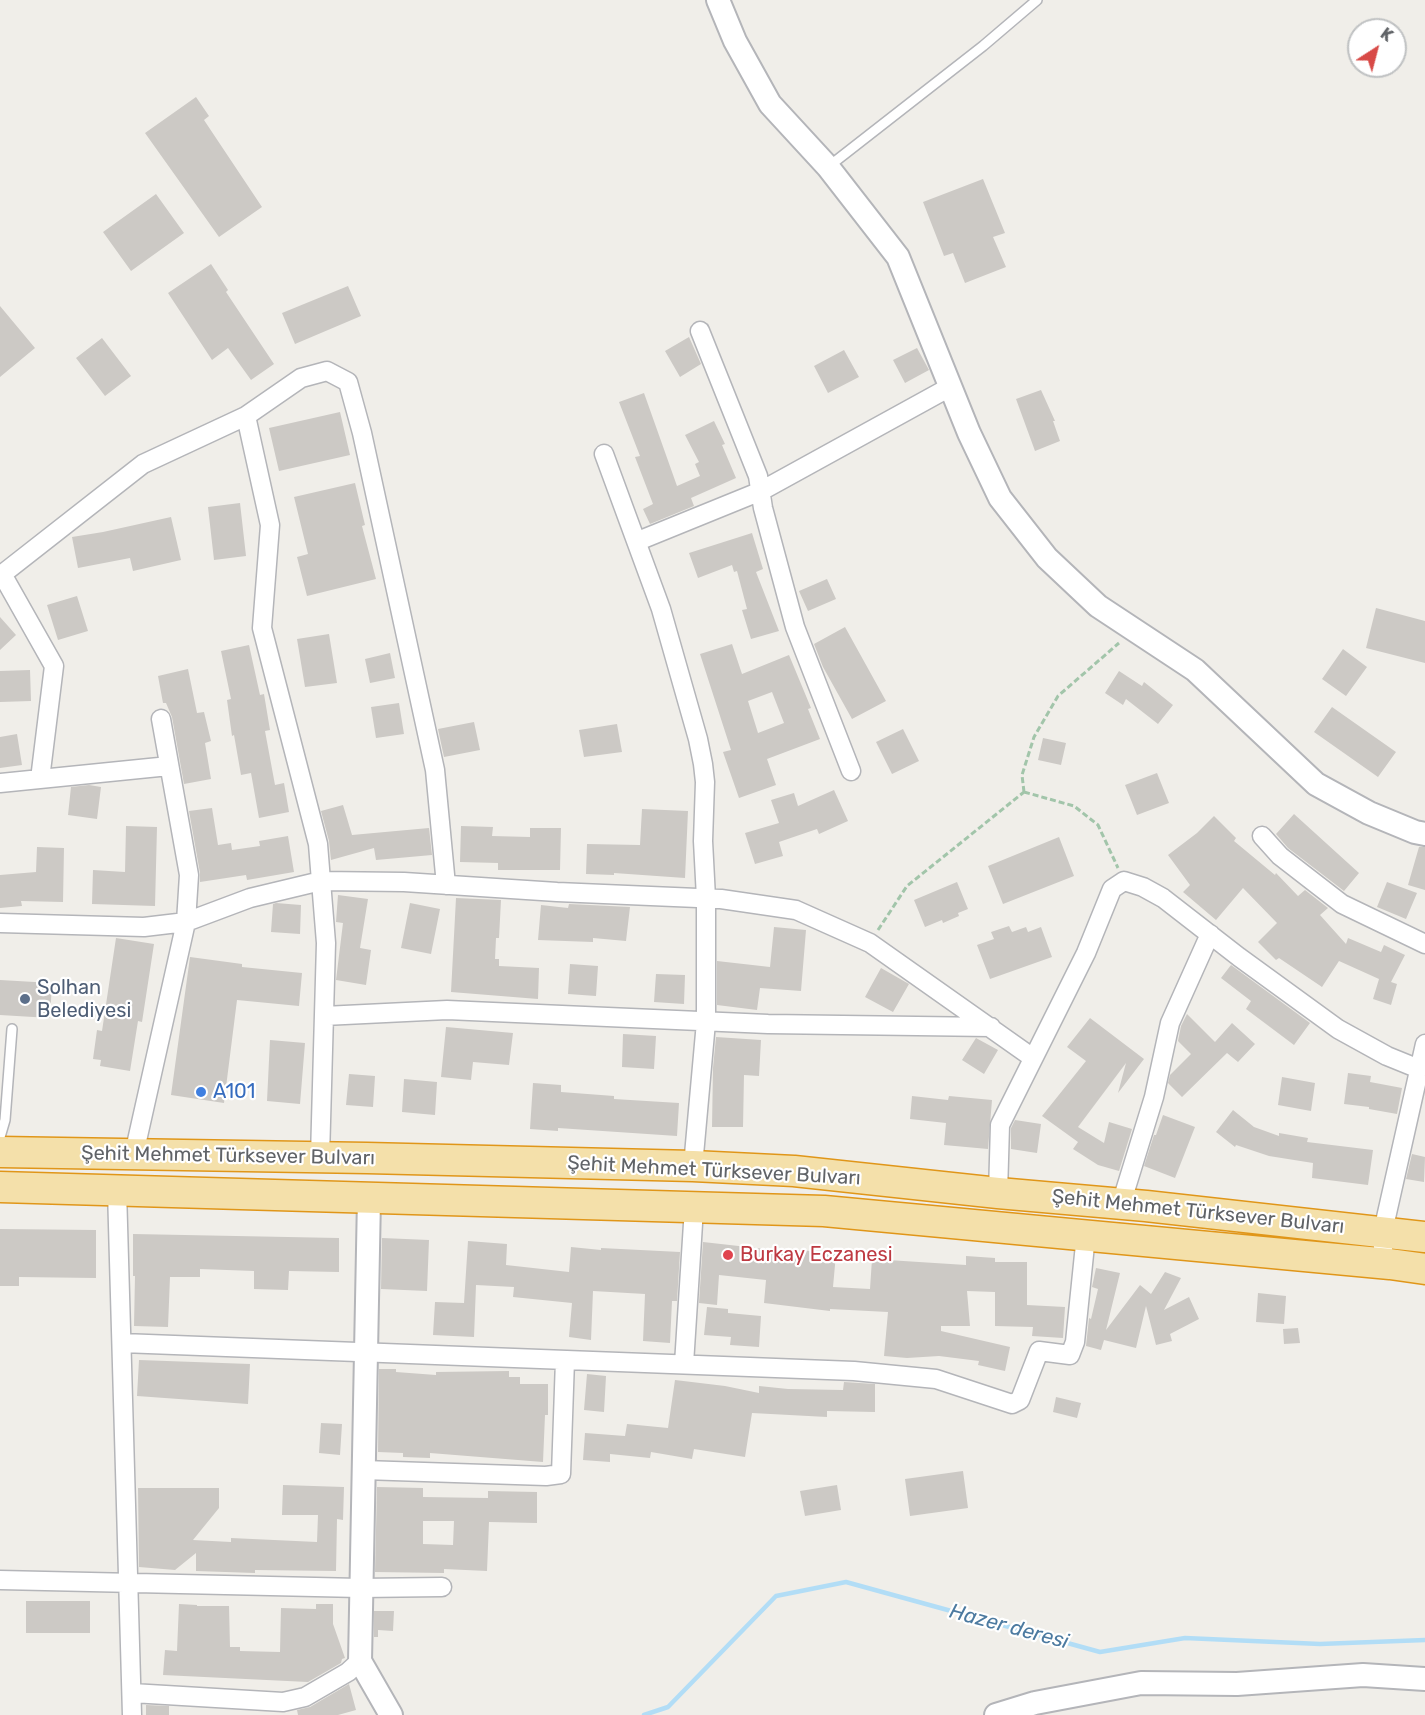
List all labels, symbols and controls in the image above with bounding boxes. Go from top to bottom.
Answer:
north arrow [1347,18,1407,78]
text: K [1377,24,1397,45]
place label: Solhan Belediyesi [37,976,131,1023]
marker: Solhan Belediyesi [18,992,32,1006]
place label: A101 [213,1080,255,1104]
marker: A101 [194,1085,208,1099]
street label: Şehit Mehmet Türksever Bulvarı [81,1141,375,1171]
street label: Şehit Mehmet Türksever Bulvarı [567,1151,861,1191]
street label: Şehit Mehmet Türksever Bulvarı [1051,1185,1345,1239]
place label: Burkay Eczanesi [740,1243,892,1267]
marker: Burkay Eczanesi [721,1248,735,1262]
water label: Hazer deresi [947,1599,1071,1655]

